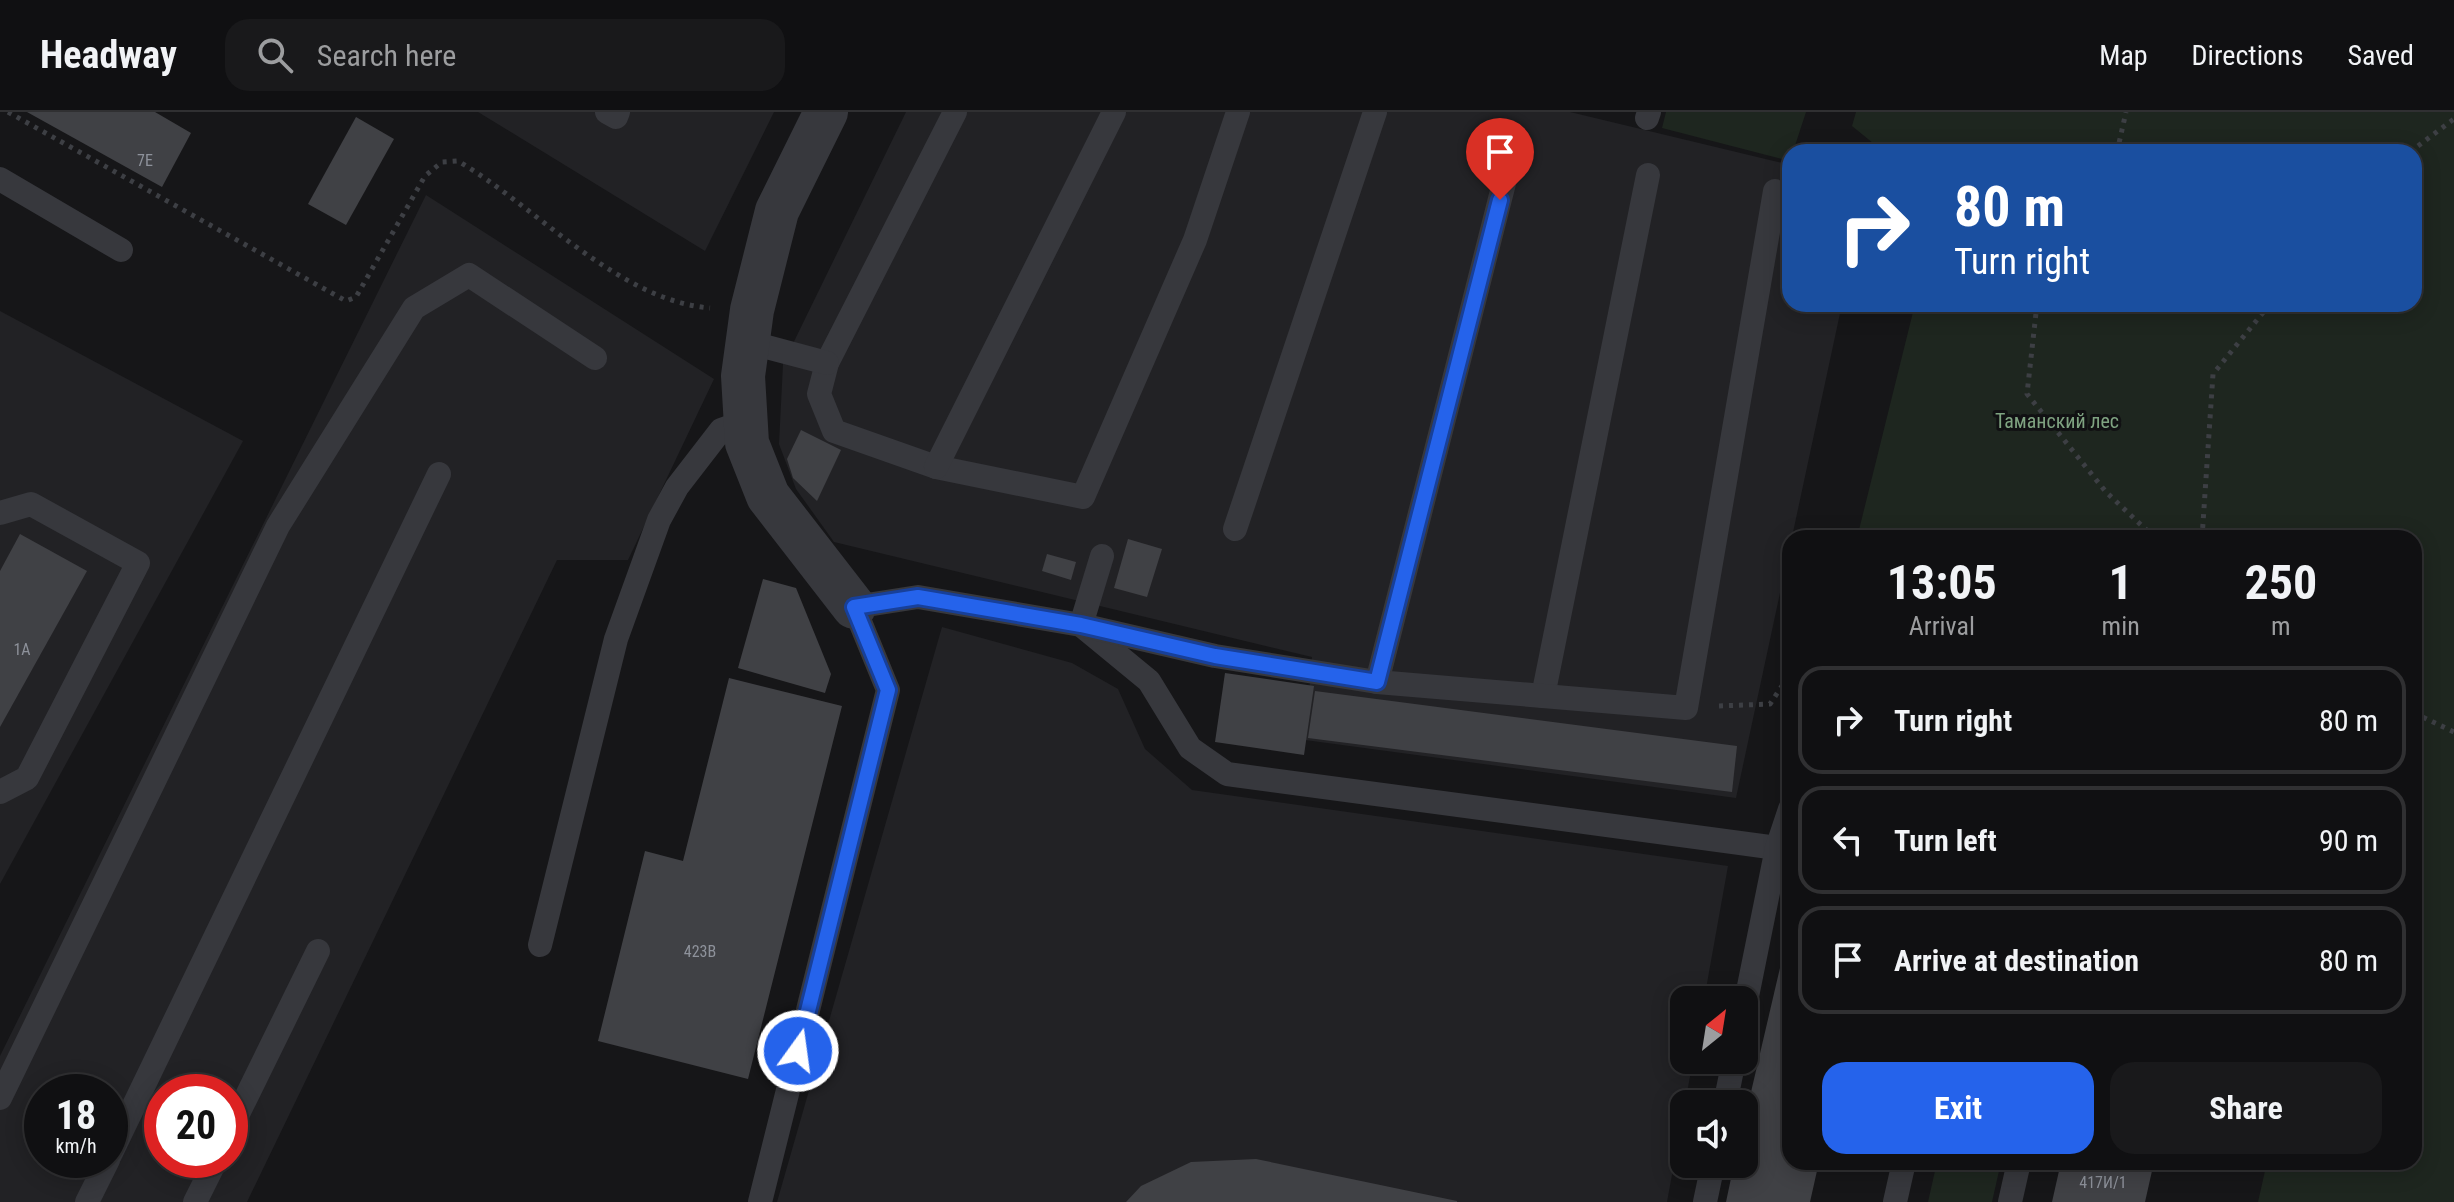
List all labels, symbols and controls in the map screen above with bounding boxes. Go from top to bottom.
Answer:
search box [225,19,785,91]
text: Headway [40,33,177,77]
icon: search [253,33,297,77]
text: Search here [317,38,456,73]
text: Map [2099,39,2148,72]
text: Directions [2192,39,2303,72]
text: Saved [2347,39,2414,72]
pin [1466,118,1534,200]
icon: arrive [1478,130,1522,174]
house number: 7Е [137,151,153,170]
text: 80 m [1954,174,2065,240]
icon: right [1822,176,1926,280]
text: Turn right [1954,241,2090,283]
park label: Таманский лес [1995,409,2119,433]
text: 13:05 [1887,554,1997,611]
text: 1 [2109,554,2133,611]
text: 250 [2244,554,2317,611]
text: Arrival [1909,611,1975,641]
text: min [2102,611,2140,641]
text: m [2271,611,2291,641]
house number: 1А [13,640,31,659]
icon: right [1826,698,1870,742]
text: Turn right [1894,703,2012,738]
text: 80 m [2319,703,2378,738]
icon: left [1826,818,1870,862]
text: Turn left [1894,823,1997,858]
text: 90 m [2319,823,2378,858]
icon: arrive [1826,938,1870,982]
house number: 423В [684,942,716,961]
text: Arrive at destination [1894,943,2139,978]
text: 80 m [2319,943,2378,978]
north arrow [1670,986,1758,1074]
map controls [1670,986,1758,1178]
position arrow [756,1009,840,1093]
button: Exit [1822,1062,2094,1154]
button: Share [2110,1062,2382,1154]
speed limit sign: 20 [144,1074,248,1178]
button: sound [1670,1090,1758,1178]
text: 18 [56,1092,96,1139]
text: km/h [55,1134,97,1158]
house number: 417И/1 [2079,1173,2127,1192]

